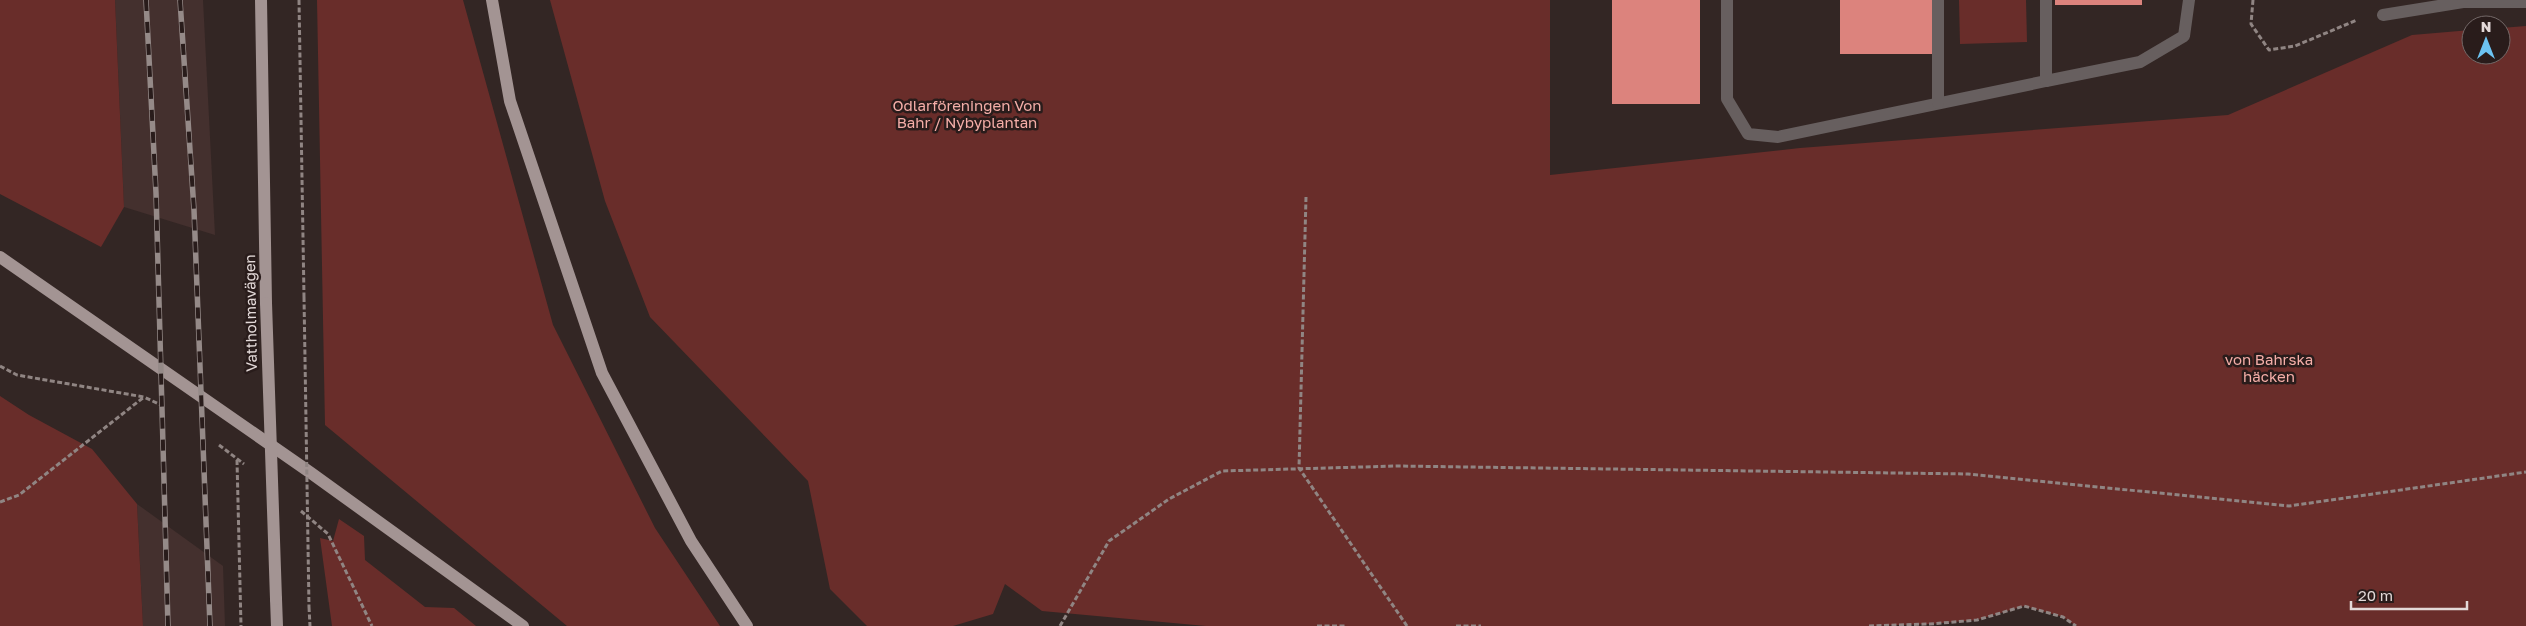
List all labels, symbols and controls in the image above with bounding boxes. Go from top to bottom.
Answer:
north arrow [2461,15,2511,65]
text: N [2481,18,2491,35]
park label: Odlarföreningen Von Bahr / Nybyplantan [892,96,1042,131]
street label: Vattholmavägen [240,254,260,372]
park label: von Bahrska häcken [2225,350,2313,385]
scale bar [2351,578,2467,610]
text: 20 m [2358,586,2393,604]

